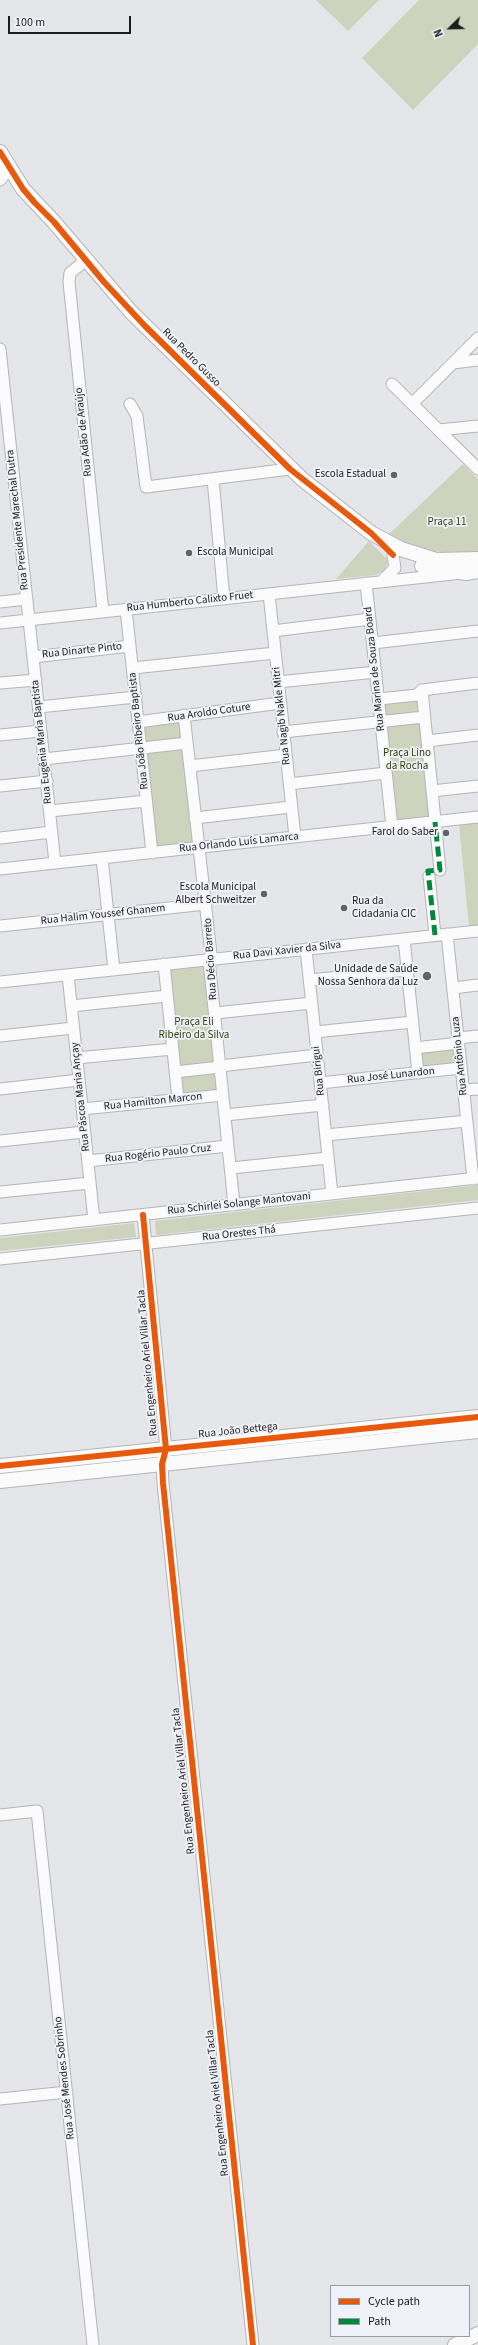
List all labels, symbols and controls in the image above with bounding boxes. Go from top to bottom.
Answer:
scale bar [10,8,133,34]
north arrow [430,8,470,48]
text: 100 m [15,14,45,31]
text: N [430,27,447,39]
street label: Rua Pedro Gusso [159,326,223,390]
street label: Rua Adão de Araújo [73,387,95,477]
street label: Rua Presidente Marechal Dutra [4,449,32,591]
place label: Escola Estadual [315,468,386,482]
marker: Escola Estadual [389,470,399,480]
park label: Praça 11 [428,516,466,530]
place label: Escola Municipal [197,546,273,560]
marker: Escola Municipal [184,548,194,558]
street label: Rua Humberto Calixto Fruet [126,589,254,615]
street label: Rua Marina de Souza Board [362,606,388,732]
street label: Rua Dinarte Pinto [41,640,123,662]
street label: Rua Nagib Nakle Mitri [270,666,294,766]
street label: Rua João Ribeiro Baptista [126,672,152,790]
street label: Rua Eugênia Maria Baptista [29,679,55,805]
street label: Rua Aroldo Coture [167,701,251,725]
park label: Praça Lino da Rocha [383,747,431,773]
place label: Farol do Saber [372,826,438,840]
marker: Farol do Saber [441,828,451,838]
street label: Rua Orlando Luís Lamarca [179,830,299,856]
place label: Escola Municipal Albert Schweitzer [175,881,256,907]
marker: Escola Municipal Albert Schweitzer [259,889,269,899]
place label: Rua da Cidadania CIC [352,895,416,921]
street label: Rua Halim Youssef Ghanem [40,902,166,928]
marker: Rua da Cidadania CIC [339,903,349,913]
street label: Rua Décio Barreto [202,917,220,1001]
street label: Rua Davi Xavier da Silva [232,939,342,963]
place label: Unidade de Saúde Nossa Senhora da Luz [318,963,418,989]
marker: Unidade de Saúde Nossa Senhora da Luz [421,970,433,982]
park label: Praça Eli Ribeiro da Silva [159,1016,229,1042]
street label: Rua Antônio Luza [449,1016,471,1096]
street label: Rua Páscoa Maria Ançay [69,1042,93,1152]
street label: Rua Birigui [310,1045,328,1097]
street label: Rua José Lunardon [347,1065,435,1087]
street label: Rua Hamilton Marcon [103,1090,203,1114]
street label: Rua Rogério Paulo Cruz [104,1142,212,1166]
street label: Rua Schirlei Solange Mantovani [167,1190,311,1218]
street label: Rua Orestes Thá [201,1224,277,1244]
street label: Rua Engenheiro Ariel Villar Tacla [135,1289,161,1437]
street label: Rua João Bettega [198,1420,278,1442]
street label: Rua Engenheiro Ariel Villar Tacla [170,1707,198,1855]
street label: Rua José Mendes Sobrinho [52,2016,78,2140]
street label: Rua Engenheiro Ariel Villar Tacla [204,2029,232,2177]
legend [330,2285,470,2337]
text: Cycle path [368,2293,420,2310]
text: Path [368,2313,391,2330]

